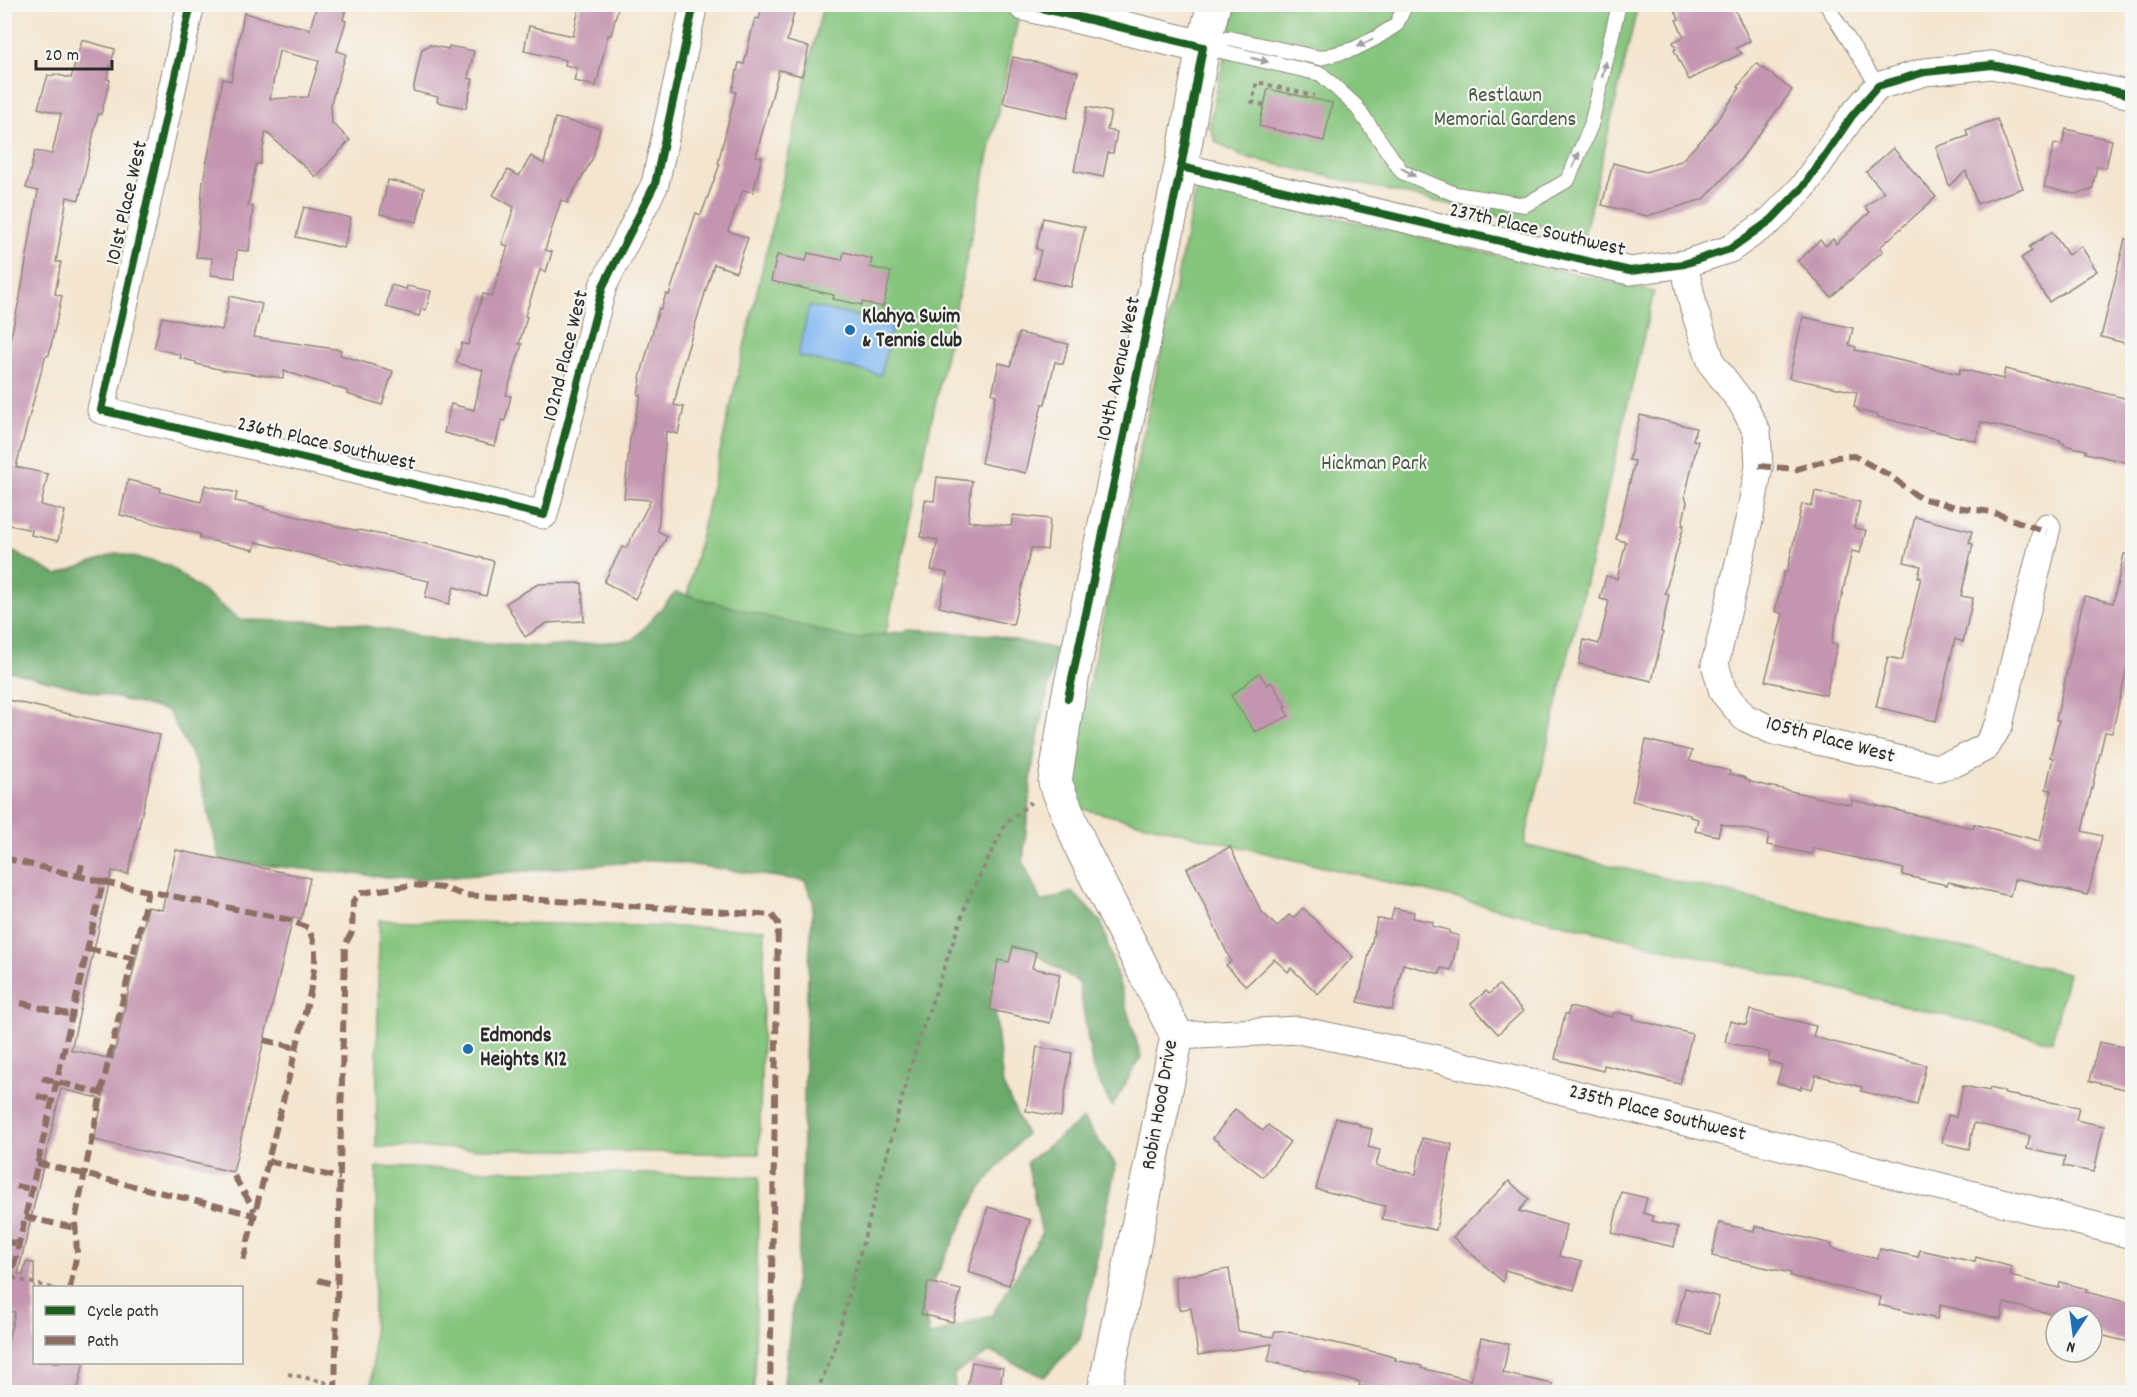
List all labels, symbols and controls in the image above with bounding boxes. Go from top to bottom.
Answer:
scale bar [36,33,112,71]
one-way arrow [1357,39,1374,48]
text: 20 m [45,44,79,69]
one-way arrow [1251,55,1270,65]
one-way arrow [1600,59,1610,78]
park label: Restlawn Memorial Gardens [1434,82,1576,136]
street label: 101st Place West [99,138,157,268]
one-way arrow [1571,150,1581,168]
one-way arrow [1399,167,1416,178]
street label: 237th Place Southwest [1446,196,1628,266]
street label: 102nd Place West [536,287,598,425]
street label: 104th Avenue West [1090,294,1150,444]
place label: Klahya Swim & Tennis club [862,303,962,357]
marker: Klahya Swim & Tennis club [843,323,857,337]
street label: 236th Place Southwest [234,410,418,480]
park label: Hickman Park [1321,450,1427,480]
street label: 105th Place West [1762,709,1898,773]
place label: Edmonds Heights K12 [480,1022,568,1076]
street label: Robin Hood Drive [1135,1038,1187,1172]
marker: Edmonds Heights K12 [461,1042,475,1056]
street label: 235th Place Southwest [1565,1077,1749,1151]
legend [33,1286,243,1364]
text: Cycle path [87,1300,158,1325]
north arrow [2044,1304,2104,1364]
text: Path [87,1330,119,1355]
text: N [2065,1334,2078,1358]

